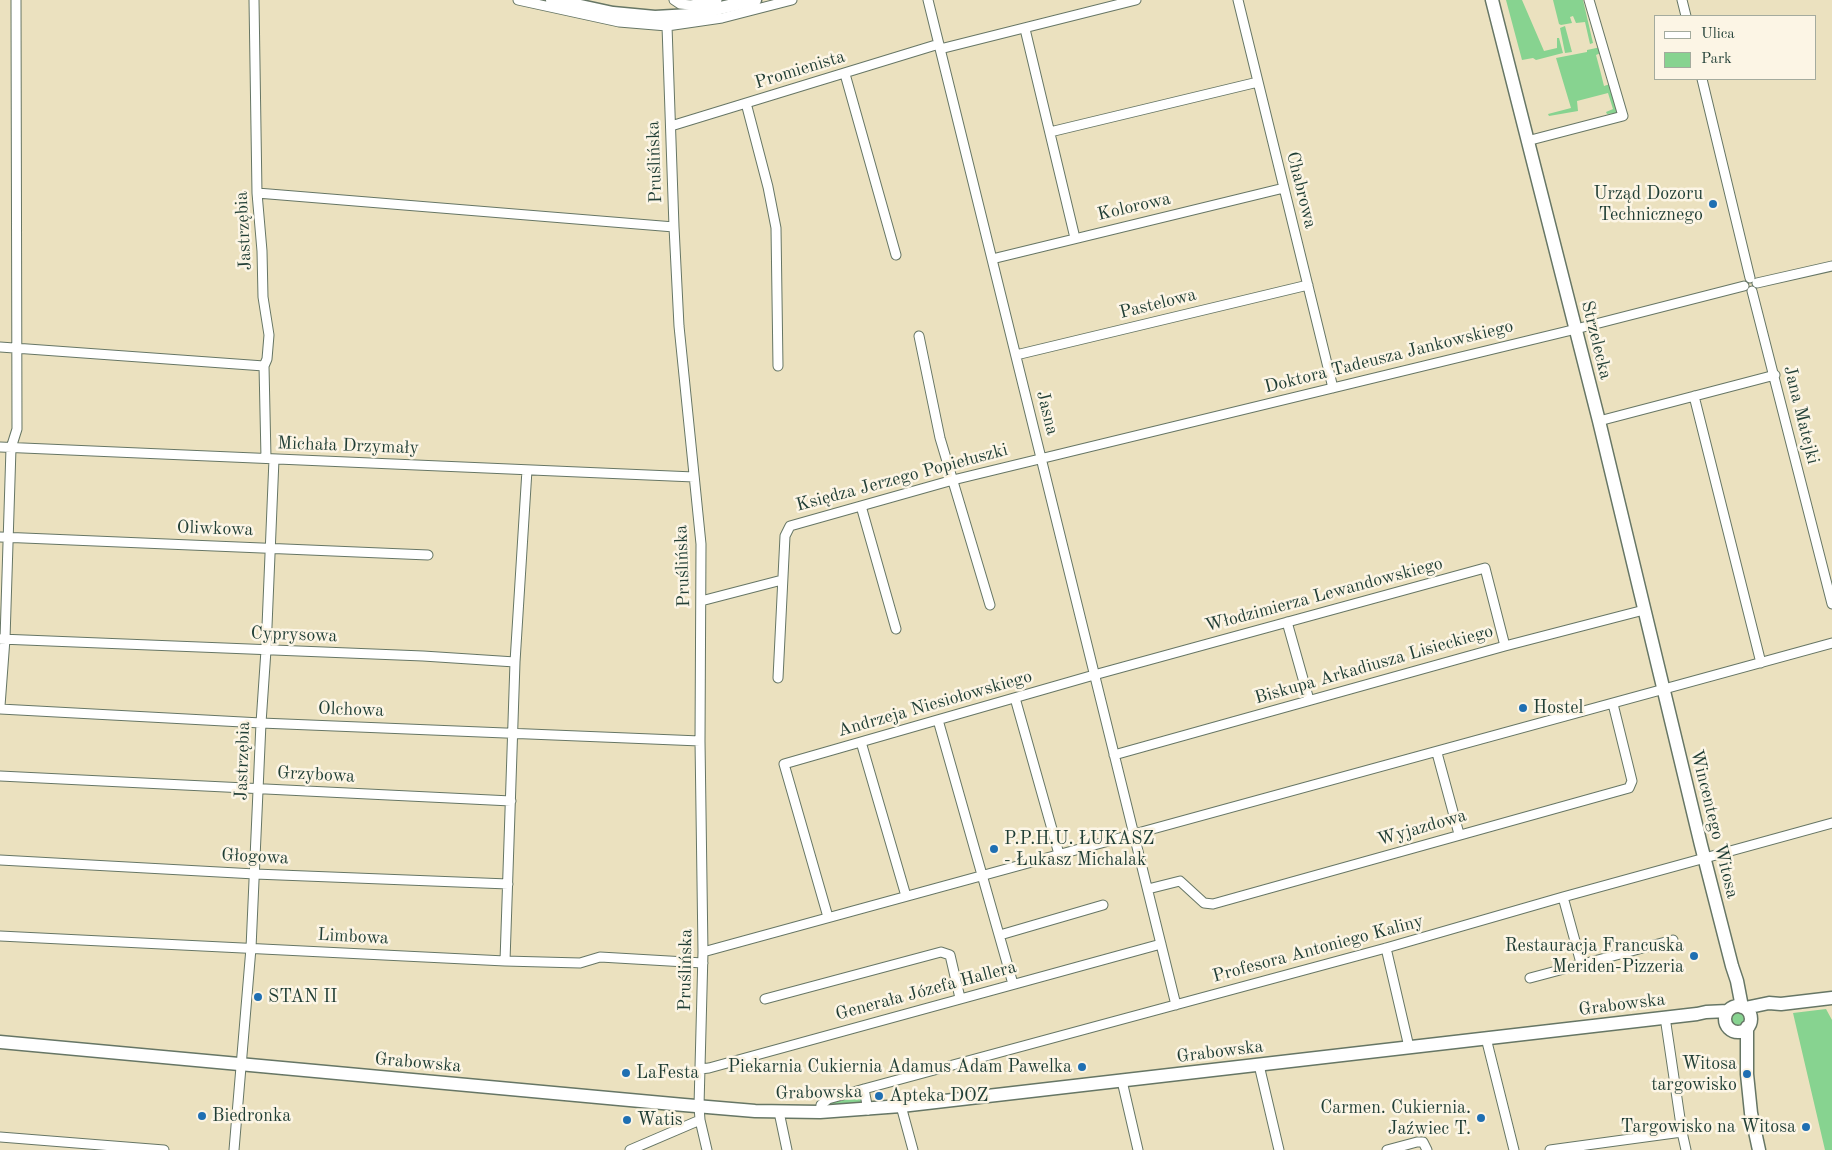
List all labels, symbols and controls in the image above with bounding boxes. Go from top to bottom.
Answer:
legend [1654,15,1817,80]
text: Ulica [1701,27,1735,42]
street label: Promienista [752,46,848,94]
text: Park [1701,52,1732,67]
street label: Pruślińska [643,120,667,204]
street label: Chabrowa [1281,149,1321,231]
place label: Urząd Dozoru Technicznego [1594,183,1703,225]
street label: Kolorowa [1095,188,1173,226]
street label: Jastrzębia [231,191,257,271]
marker: Urząd Dozoru Technicznego [1707,198,1719,210]
street label: Pastelowa [1117,284,1199,324]
street label: Strzelecka [1576,298,1616,382]
street label: Doktora Tadeusza Jankowskiego [1262,316,1516,398]
street label: Jana Matejki [1778,363,1824,467]
street label: Jasna [1031,389,1063,437]
street label: Michała Drzymały [277,433,419,459]
street label: Księdza Jerzego Popiełuszki [794,439,1010,517]
street label: Oliwkowa [176,517,254,541]
street label: Pruślińska [671,524,695,608]
street label: Włodzimierza Lewandowskiego [1203,553,1445,637]
street label: Biskupa Arkadiusza Lisieckiego [1252,621,1496,709]
street label: Cyprysowa [250,623,338,647]
street label: Andrzeja Niesiołowskiego [835,666,1035,742]
place label: Hostel [1533,697,1583,719]
street label: Olchowa [318,698,384,722]
marker: Hostel [1517,702,1529,714]
street label: Jastrzębia [231,721,255,801]
street label: Wincentego Witosa [1685,747,1743,901]
street label: Grzybowa [277,762,355,788]
street label: Wyjazdowa [1375,805,1469,851]
place label: P.P.H.U. ŁUKASZ - Łukasz Michalak [1004,828,1154,871]
marker: P.P.H.U. ŁUKASZ - Łukasz Michalak [988,843,1000,855]
street label: Głogowa [221,844,289,870]
street label: Profesora Antoniego Kaliny [1210,910,1426,988]
street label: Limbowa [317,924,389,950]
street label: Pruślińska [674,929,698,1011]
place label: Restauracja Francuska Meriden-Pizzeria [1505,935,1684,978]
marker: Restauracja Francuska Meriden-Pizzeria [1688,950,1700,962]
street label: Generała Józefa Hallera [833,956,1019,1026]
place label: STAN II [268,986,337,1008]
street label: Grabowska [1577,989,1667,1021]
marker: STAN II [252,991,264,1003]
street label: Grabowska [1175,1036,1265,1068]
street label: Grabowska [374,1048,462,1078]
place label: Witosa targowisko [1651,1053,1737,1096]
place label: Piekarnia Cukiernia Adamus Adam Pawelka [728,1056,1072,1078]
marker: Piekarnia Cukiernia Adamus Adam Pawelka [1076,1061,1088,1073]
place label: LaFesta [636,1062,699,1084]
marker: LaFesta [620,1067,632,1079]
marker: Witosa targowisko [1741,1068,1753,1080]
street label: Grabowska [775,1081,863,1105]
place label: Apteka DOZ [889,1085,988,1107]
marker: Apteka DOZ [873,1090,885,1102]
place label: Carmen. Cukiernia. Jaźwiec T. [1320,1097,1471,1140]
place label: Biedronka [212,1105,291,1127]
place label: Watis [637,1109,683,1131]
marker: Biedronka [196,1110,208,1122]
marker: Carmen. Cukiernia. Jaźwiec T. [1475,1112,1487,1124]
marker: Watis [621,1114,633,1126]
place label: Targowisko na Witosa [1621,1116,1796,1138]
marker: Targowisko na Witosa [1800,1121,1812,1133]

